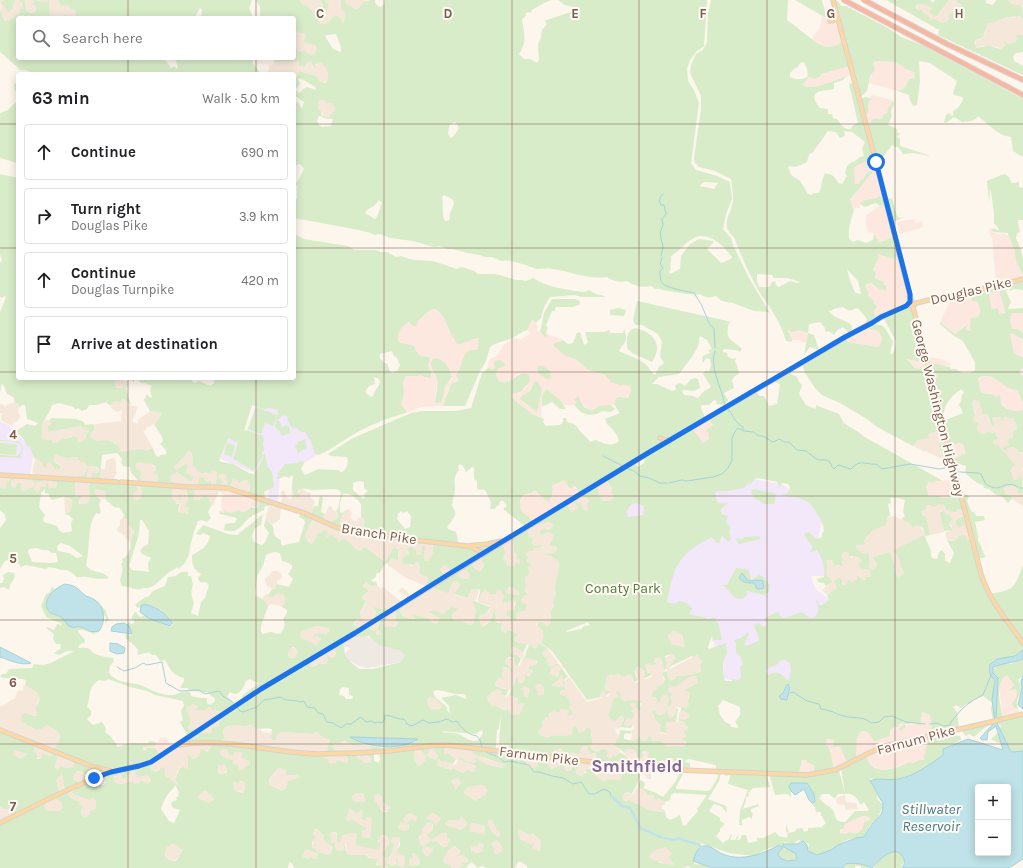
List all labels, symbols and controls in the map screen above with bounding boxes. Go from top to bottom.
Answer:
text: C [316,6,324,21]
text: D [444,6,453,21]
text: E [571,6,579,21]
text: F [699,6,707,21]
text: G [827,6,835,21]
text: H [954,6,964,21]
search box [16,16,296,60]
icon: search [30,27,52,49]
text: Search here [62,29,143,47]
text: 63 min [32,88,90,108]
text: Walk · 5.0 km [202,91,280,106]
icon: ahead [33,141,55,163]
text: Continue [71,143,136,161]
text: 690 m [241,145,279,160]
route start [867,153,885,171]
text: Turn right [71,200,141,218]
icon: right [33,205,55,227]
text: 3.9 km [239,209,279,224]
text: Douglas Pike [71,218,148,233]
text: Continue [71,264,136,282]
icon: ahead [33,269,55,291]
text: 420 m [241,273,279,288]
street label: Douglas Pike [929,273,1013,309]
text: Douglas Turnpike [71,282,174,297]
street label: George Washington Highway [908,318,968,499]
icon: arrive [33,333,55,355]
text: Arrive at destination [71,335,218,353]
text: 4 [9,427,17,442]
street label: Branch Pike [340,520,418,548]
text: 5 [9,551,17,566]
park label: Conaty Park [585,580,661,597]
text: 6 [9,675,17,690]
street label: Farnum Pike [875,721,957,759]
street label: Farnum Pike [498,743,580,769]
district label: Smithfield [591,755,683,777]
route end [85,769,103,787]
map controls [975,784,1011,856]
button: + [975,784,1011,820]
text: 7 [10,799,17,814]
water label: Stillwater Reservoir [901,800,962,835]
button: − [975,820,1011,856]

